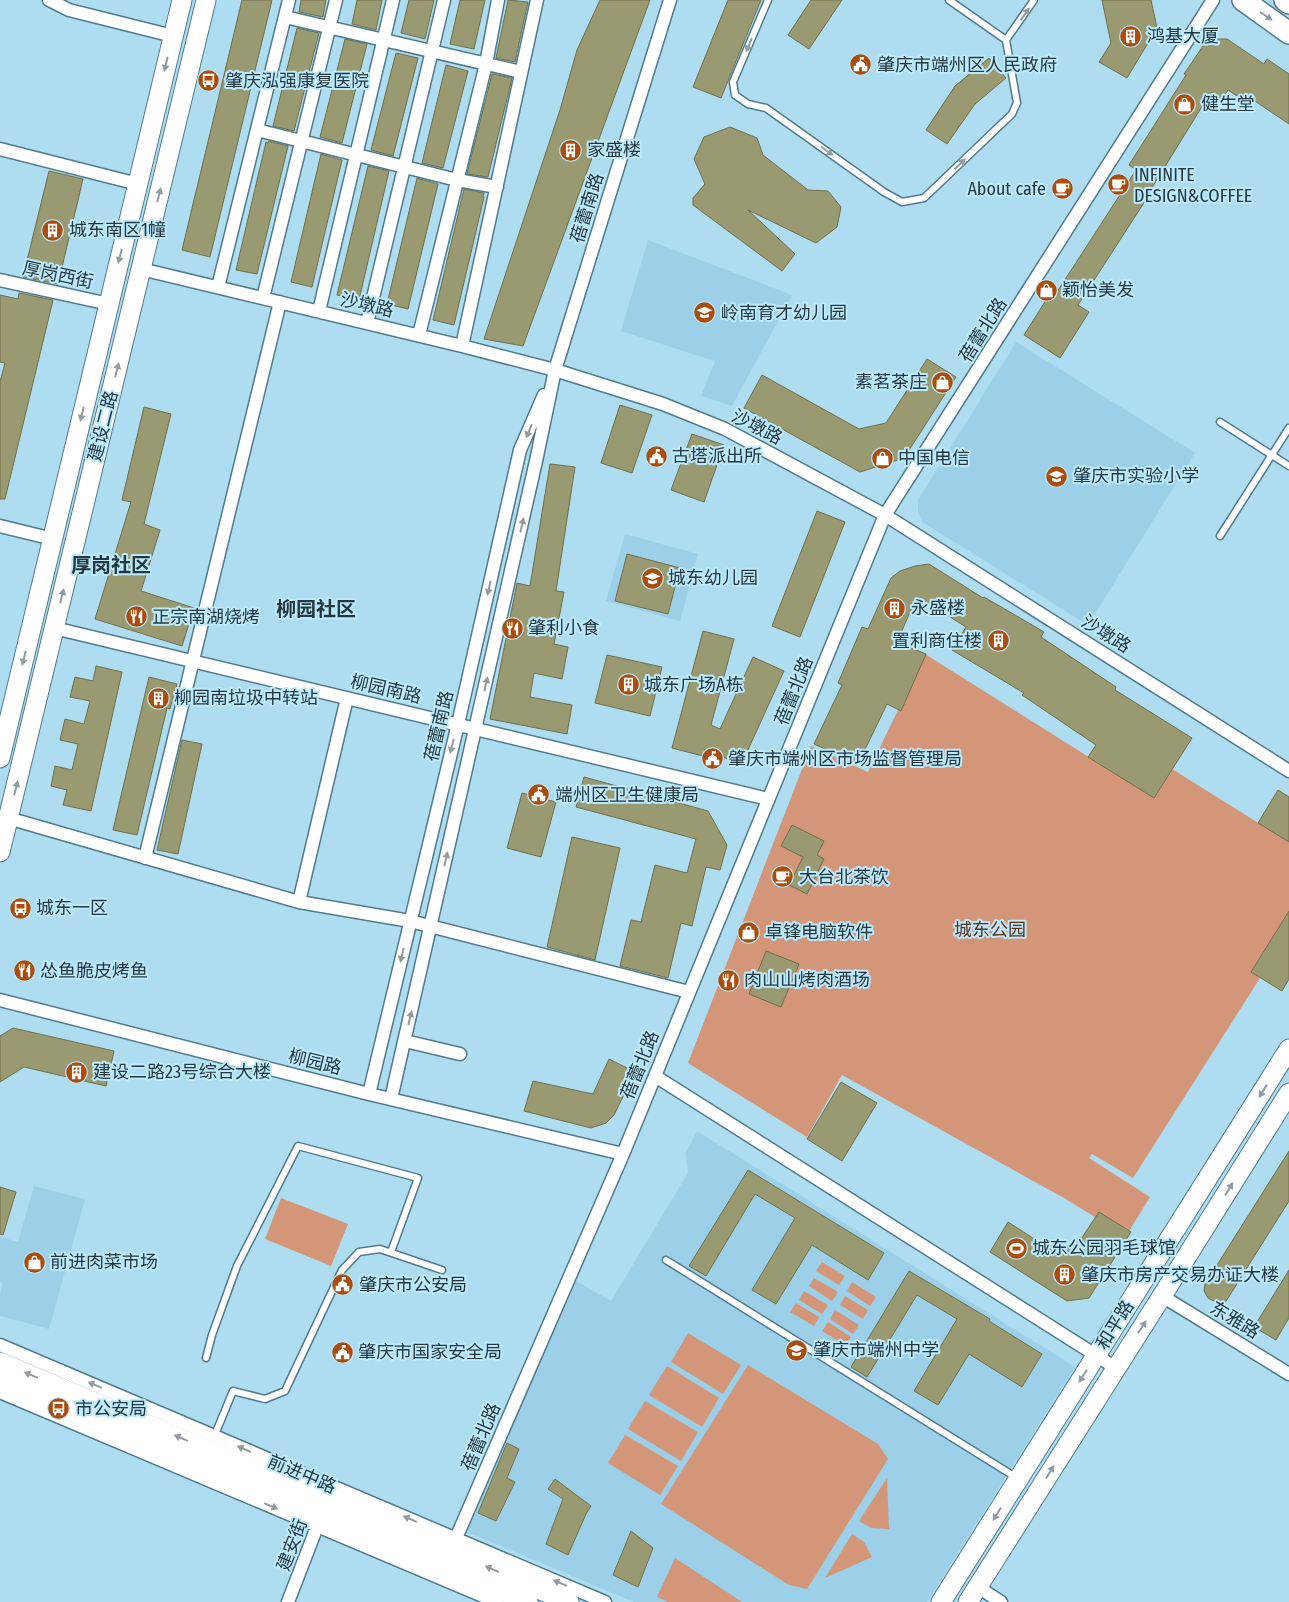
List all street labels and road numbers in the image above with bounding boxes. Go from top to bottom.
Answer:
street label: 蓓蕾南路 [566,170,608,246]
street label: 厚岗西街 [20,257,96,293]
street label: 沙墩路 [338,288,396,322]
street label: 蓓蕾北路 [955,294,1011,366]
street label: 建设二路 [84,388,122,464]
street label: 沙墩路 [728,405,786,449]
street label: 沙墩路 [1077,610,1135,658]
street label: 蓓蕾北路 [770,654,818,728]
street label: 柳园南路 [348,670,424,708]
street label: 蓓蕾南路 [420,688,458,764]
street label: 蓓蕾北路 [616,1028,664,1102]
street label: 柳园路 [286,1045,344,1079]
street label: 和平路 [1091,1296,1139,1354]
street label: 东雅路 [1206,1297,1264,1343]
street label: 蓓蕾北路 [457,1400,505,1474]
street label: 前进中路 [265,1450,339,1498]
street label: 建安街 [272,1516,312,1574]

